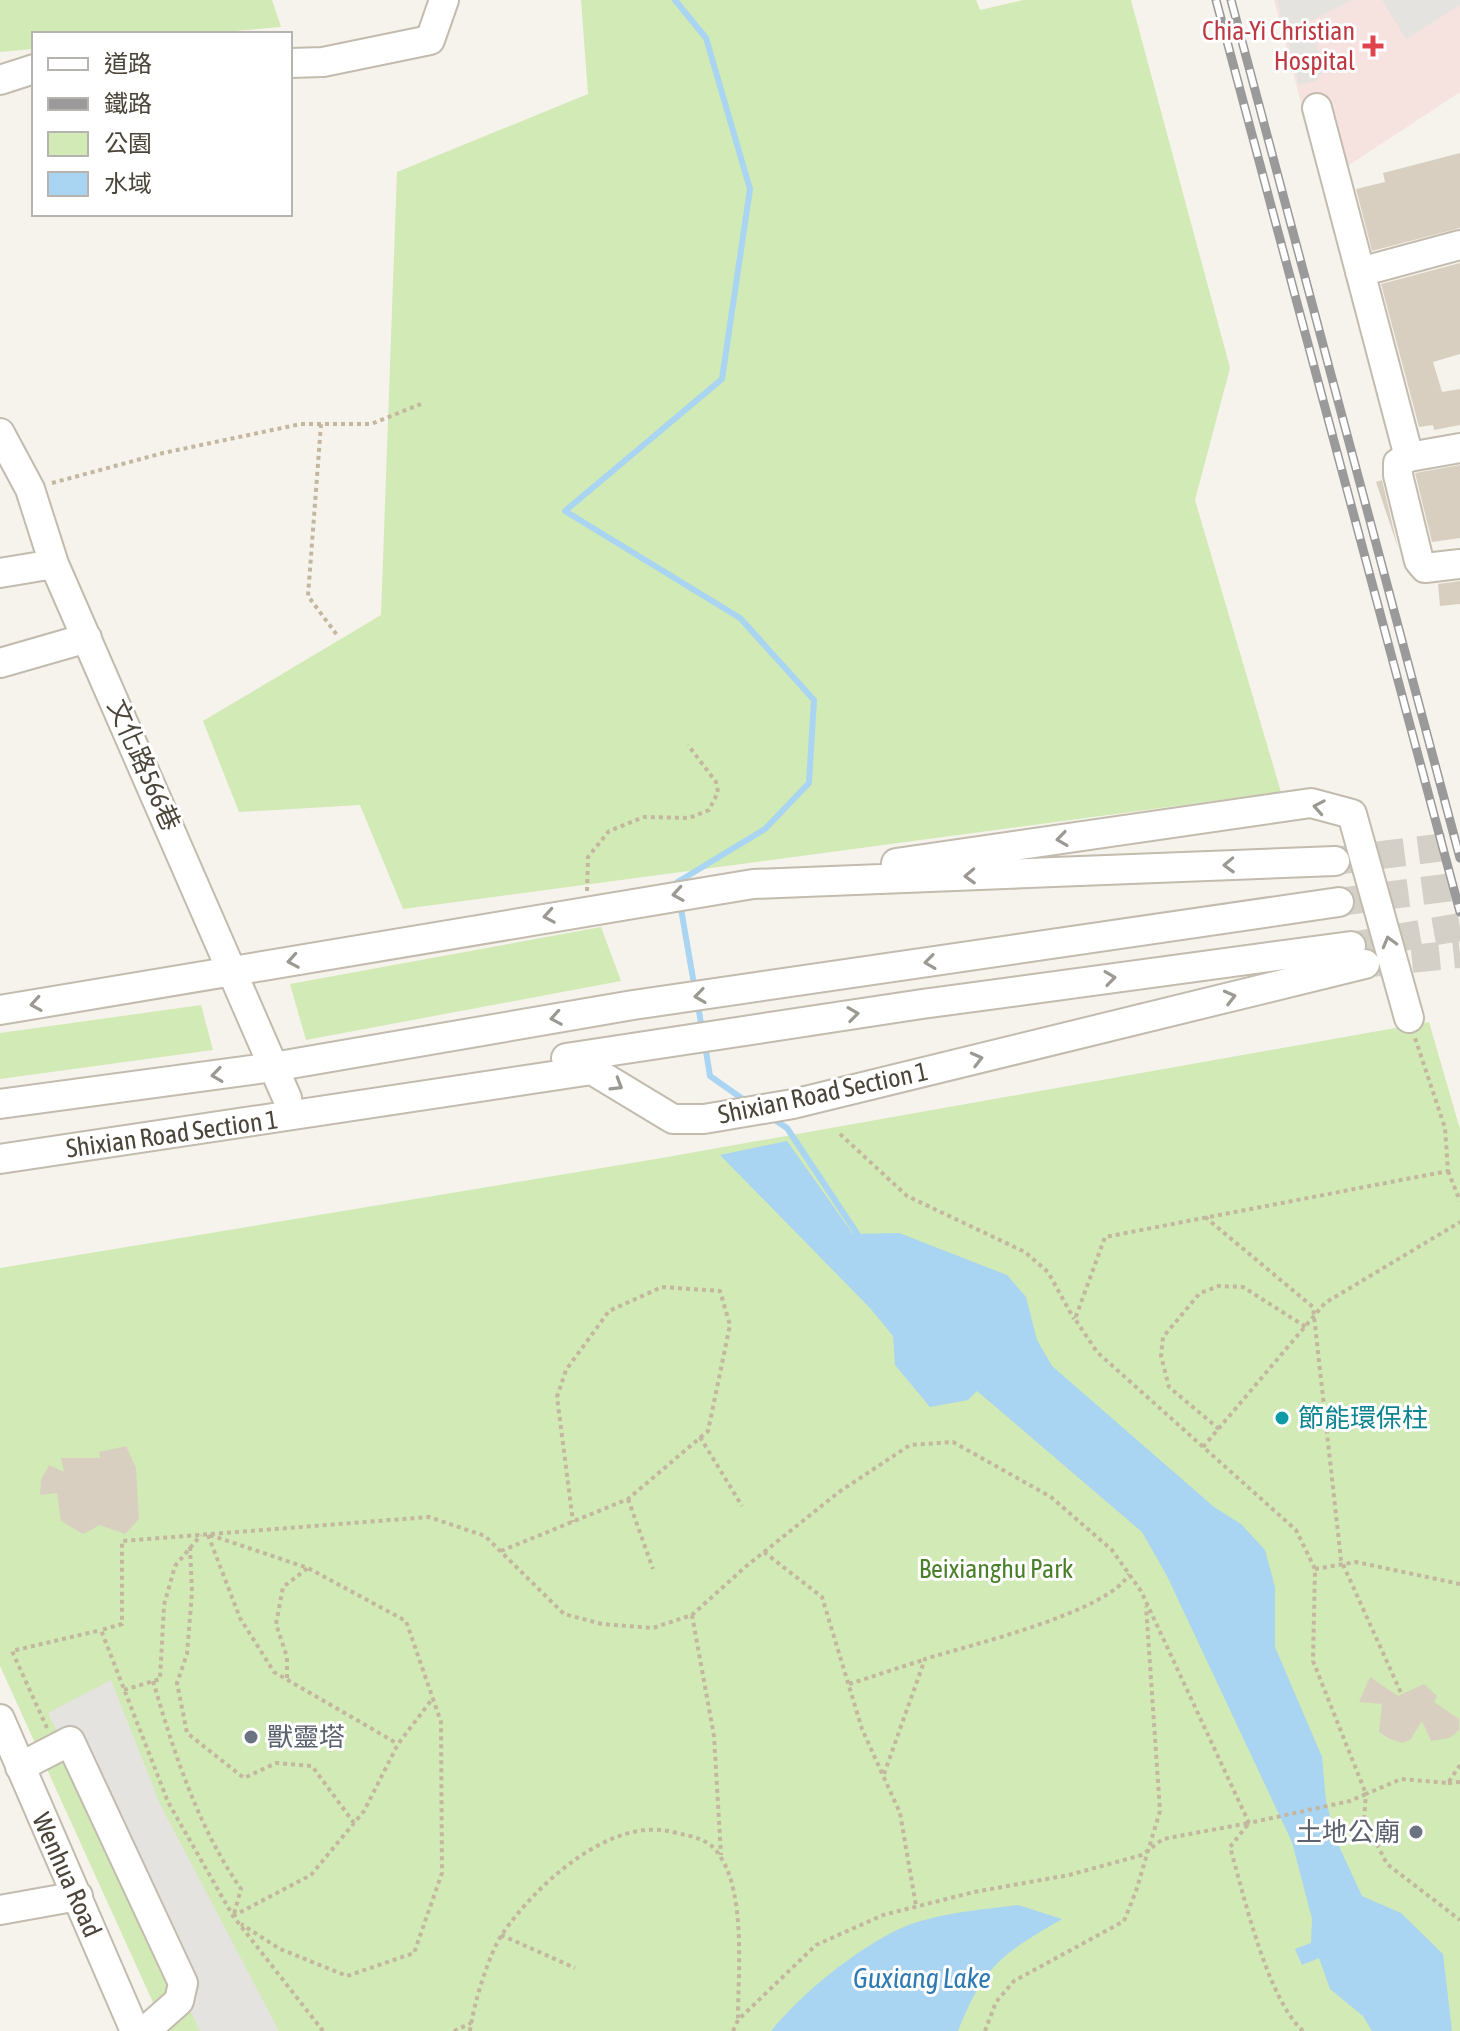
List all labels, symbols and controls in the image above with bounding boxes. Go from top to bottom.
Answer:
place label: Chia-Yi Christian Hospital [1202,16,1355,76]
legend [32,32,292,216]
marker: Chia-Yi Christian Hospital [1362,35,1384,57]
text: 道路 [104,50,152,77]
text: 鐵路 [104,90,152,117]
text: 公園 [104,130,152,157]
text: 水域 [104,170,152,197]
street label: 文化路566巷 [102,695,186,835]
one-way arrow [1312,799,1325,816]
one-way arrow [1055,830,1068,847]
one-way arrow [1222,857,1235,874]
one-way arrow [963,868,976,885]
one-way arrow [671,885,685,902]
one-way arrow [542,906,556,923]
one-way arrow [1381,936,1398,950]
one-way arrow [286,952,300,969]
one-way arrow [923,953,937,970]
one-way arrow [1104,970,1117,987]
one-way arrow [693,987,706,1004]
one-way arrow [1222,989,1236,1006]
one-way arrow [29,994,43,1011]
one-way arrow [846,1006,860,1023]
one-way arrow [549,1009,563,1026]
one-way arrow [970,1051,984,1068]
street label: Shixian Road Section 1 [715,1056,931,1130]
one-way arrow [210,1066,224,1083]
one-way arrow [608,1075,623,1091]
street label: Shixian Road Section 1 [64,1104,280,1164]
place label: 節能環保柱 [1298,1403,1428,1433]
marker: 節能環保柱 [1273,1409,1291,1427]
park label: Beixianghu Park [919,1554,1073,1584]
place label: 獸靈塔 [267,1722,345,1752]
marker: 獸靈塔 [242,1728,260,1746]
street label: Wenhua Road [26,1808,108,1942]
place label: 土地公廟 [1296,1817,1400,1847]
marker: 土地公廟 [1407,1823,1425,1841]
water label: Guxiang Lake [853,1962,991,1994]

